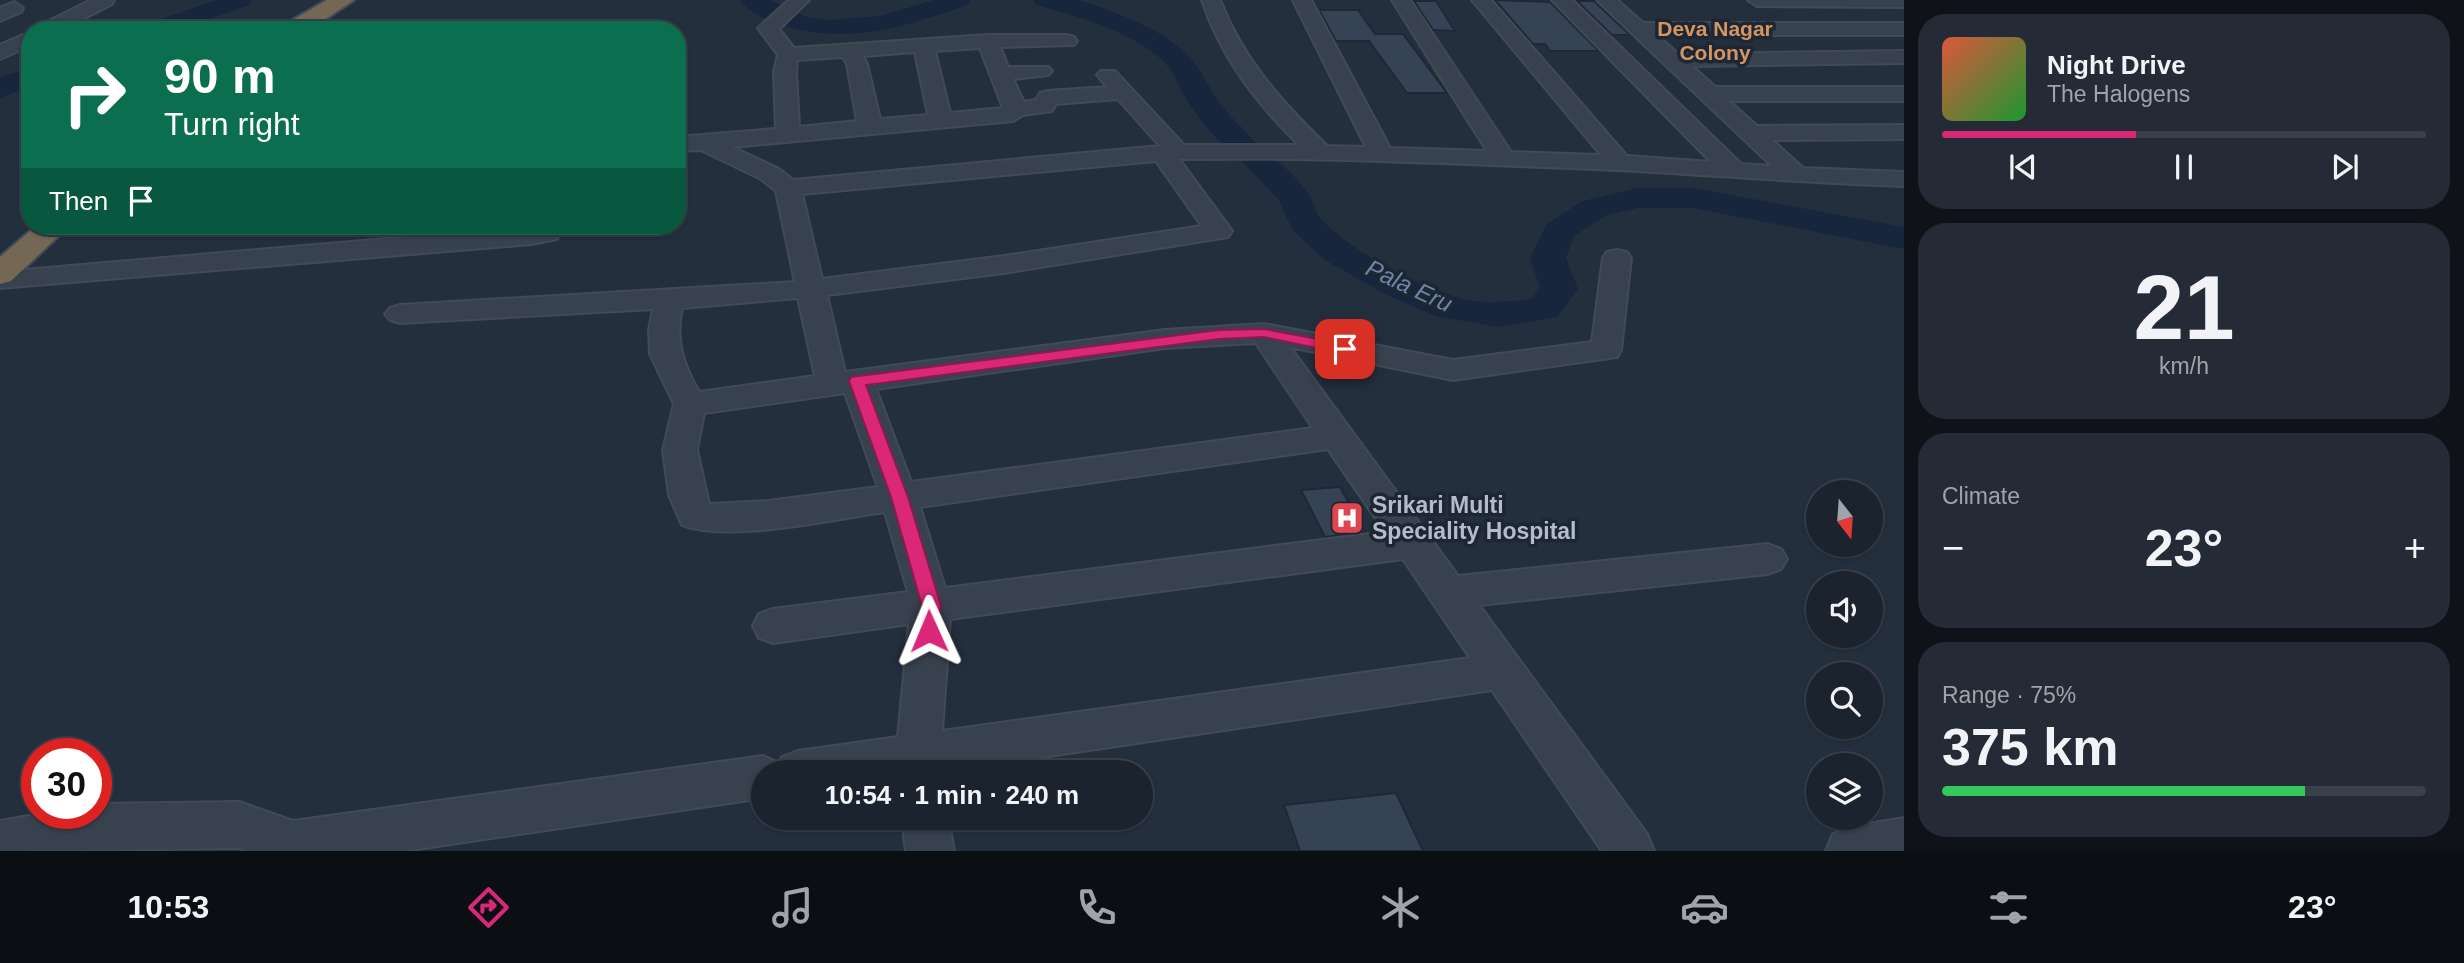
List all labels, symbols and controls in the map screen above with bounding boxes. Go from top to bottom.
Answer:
district label: Deva Nagar Colony [1657,17,1773,64]
icon: right [49,49,140,140]
text: 90 m [164,49,276,103]
text: Night Drive [2047,50,2186,80]
text: The Halogens [2047,81,2190,107]
text: Turn right [164,106,300,142]
icon: previous [2004,148,2042,186]
icon: pause [2165,148,2203,186]
icon: next [2326,148,2364,186]
icon: arrive [122,182,160,220]
text: Then [49,186,108,216]
water label: Pala Eru [1362,254,1457,317]
text: 21 [2133,257,2235,358]
pin [1315,319,1375,379]
icon: arrive [1326,330,1364,368]
text: km/h [2159,353,2209,379]
north arrow [1806,480,1883,556]
map controls [1806,480,1883,830]
text: Climate [1942,483,2020,509]
place label: Srikari Multi Speciality Hospital [1372,492,1577,544]
hospital icon: Srikari Multi Speciality Hospital [1328,499,1366,537]
text: 23° [2145,519,2223,577]
text: − [1942,527,1964,569]
text: + [2404,527,2426,569]
button: sound [1806,571,1883,648]
position arrow [892,594,966,668]
button: search [1806,662,1883,739]
text: Range · 75% [1942,682,2076,708]
text: 375 km [1942,718,2118,776]
speed limit sign: 30 [21,738,112,829]
button: layers [1806,753,1883,830]
text: 10:54 · 1 min · 240 m [825,780,1079,810]
icon: directions [464,883,513,932]
icon: music [768,883,817,932]
icon: phone [1072,883,1121,932]
icon: climate [1376,883,1425,932]
icon: car [1680,883,1729,932]
icon: filters [1984,883,2033,932]
text: 10:53 [127,889,209,925]
text: 23° [2288,889,2337,925]

